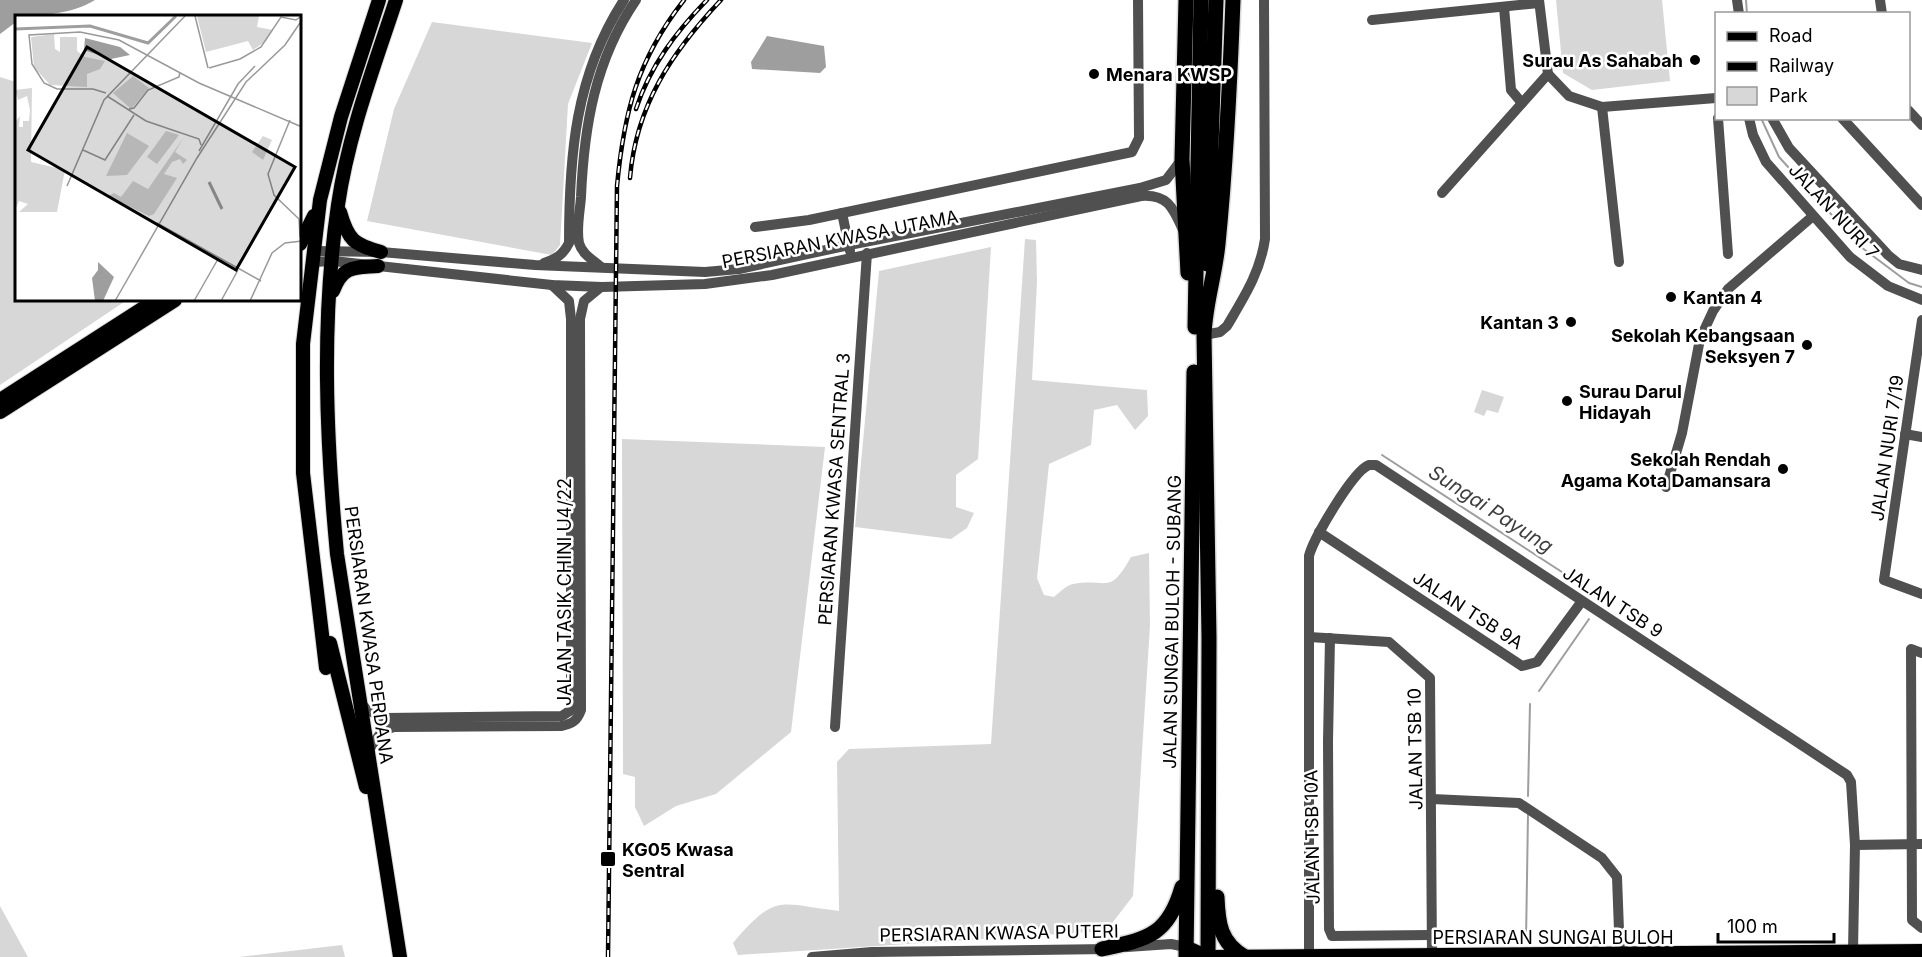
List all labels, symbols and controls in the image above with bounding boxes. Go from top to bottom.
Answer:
legend [1715,12,1910,120]
inset map [15,15,302,302]
text: Road [1769,25,1812,46]
place label: Surau As Sahabah [1522,50,1683,71]
marker: Surau As Sahabah [1688,53,1702,67]
text: Railway [1769,55,1834,76]
place label: Menara KWSP [1106,64,1232,85]
marker: Menara KWSP [1087,67,1101,81]
text: Park [1769,85,1808,106]
street label: JALAN NURI 7 [1785,159,1883,263]
street label: PERSIARAN KWASA UTAMA [720,206,960,272]
place label: Kantan 4 [1683,287,1762,308]
marker: Kantan 4 [1664,290,1678,304]
place label: Kantan 3 [1480,312,1559,333]
marker: Kantan 3 [1564,315,1578,329]
place label: Sekolah Kebangsaan Seksyen 7 [1611,325,1795,367]
marker: Sekolah Kebangsaan Seksyen 7 [1800,338,1814,352]
street label: PERSIARAN KWASA SENTRAL 3 [814,352,854,626]
street label: JALAN NURI 7/19 [1866,374,1908,522]
place label: Surau Darul Hidayah [1579,381,1682,423]
marker: Surau Darul Hidayah [1560,394,1574,408]
place label: Sekolah Rendah Agama Kota Damansara [1561,449,1771,491]
water label: Sungai Payung [1424,460,1558,558]
marker: Sekolah Rendah Agama Kota Damansara [1776,462,1790,476]
street label: JALAN SUNGAI BULOH - SUBANG [1159,475,1185,769]
street label: JALAN TASIK CHINI U4/22 [554,478,575,706]
street label: PERSIARAN KWASA PERDANA [340,505,398,765]
street label: JALAN TSB 9 [1559,562,1667,642]
street label: JALAN TSB 9A [1409,567,1527,653]
street label: JALAN TSB 10 [1403,688,1427,810]
street label: JALAN TSB 10A [1300,769,1324,905]
place label: KG05 Kwasa Sentral [622,839,734,881]
marker: KG05 Kwasa Sentral [599,850,617,868]
scale bar [1718,906,1834,944]
text: 100 m [1727,916,1778,937]
street label: PERSIARAN KWASA PUTERI [879,920,1119,946]
street label: PERSIARAN SUNGAI BULOH [1432,927,1674,948]

